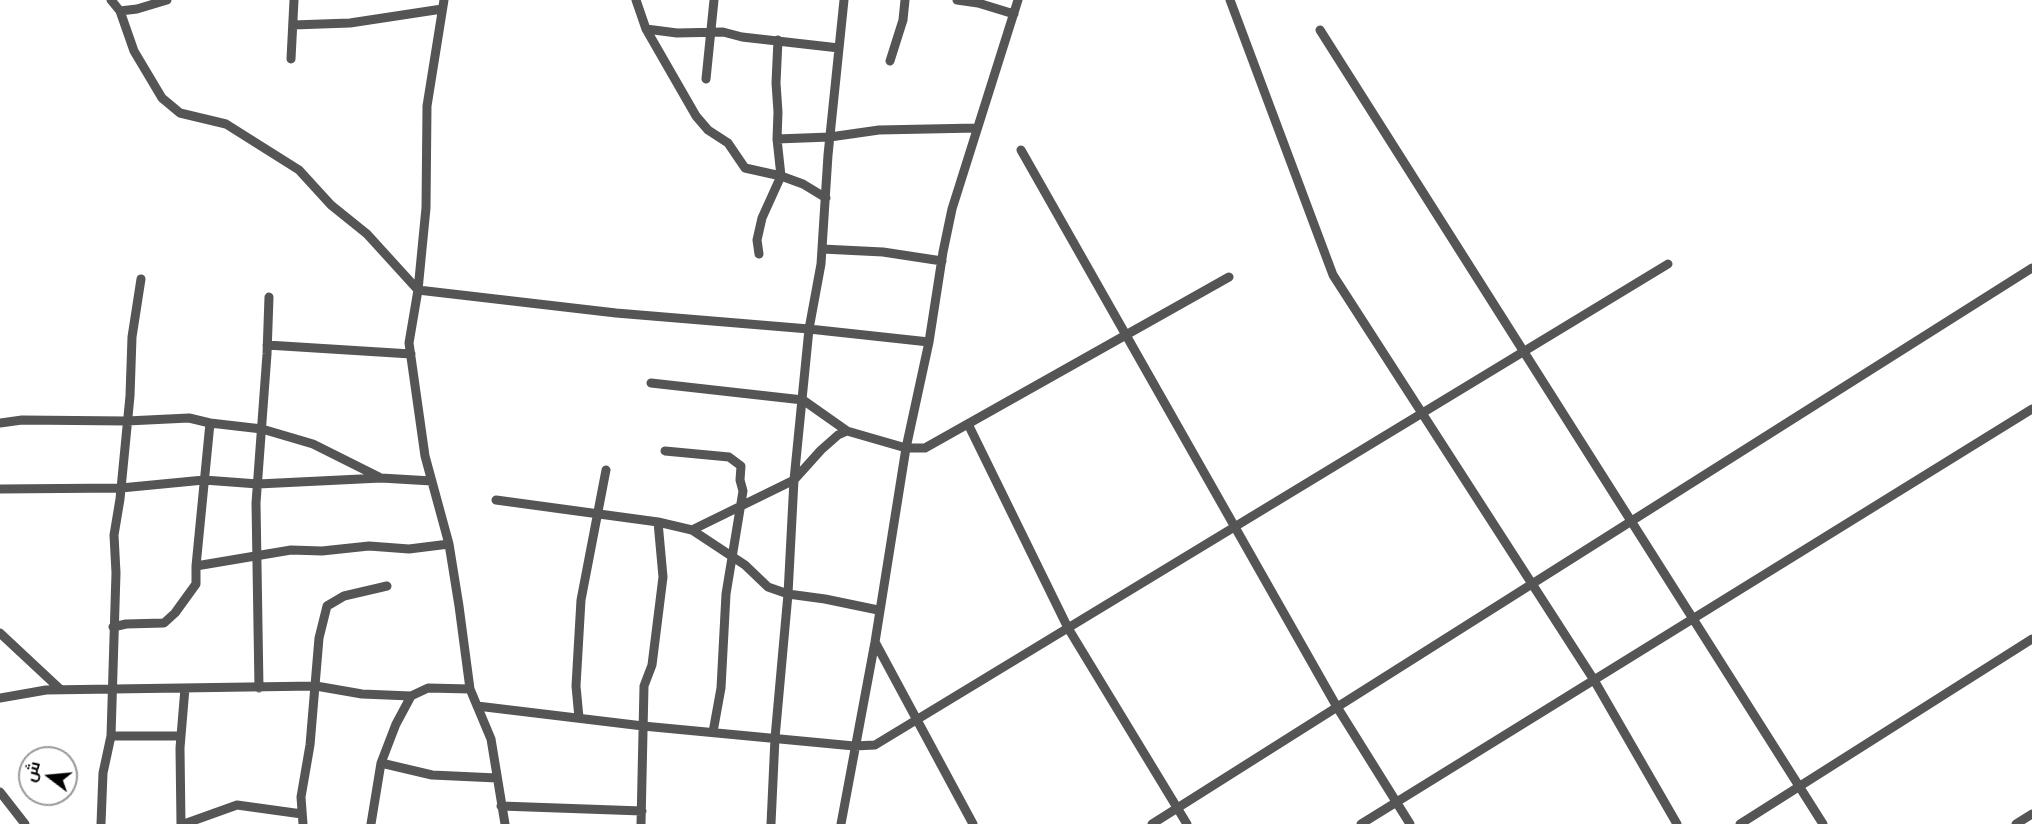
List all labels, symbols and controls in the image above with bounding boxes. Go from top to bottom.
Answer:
north arrow [18,746,78,806]
text: ش [18,758,46,784]

